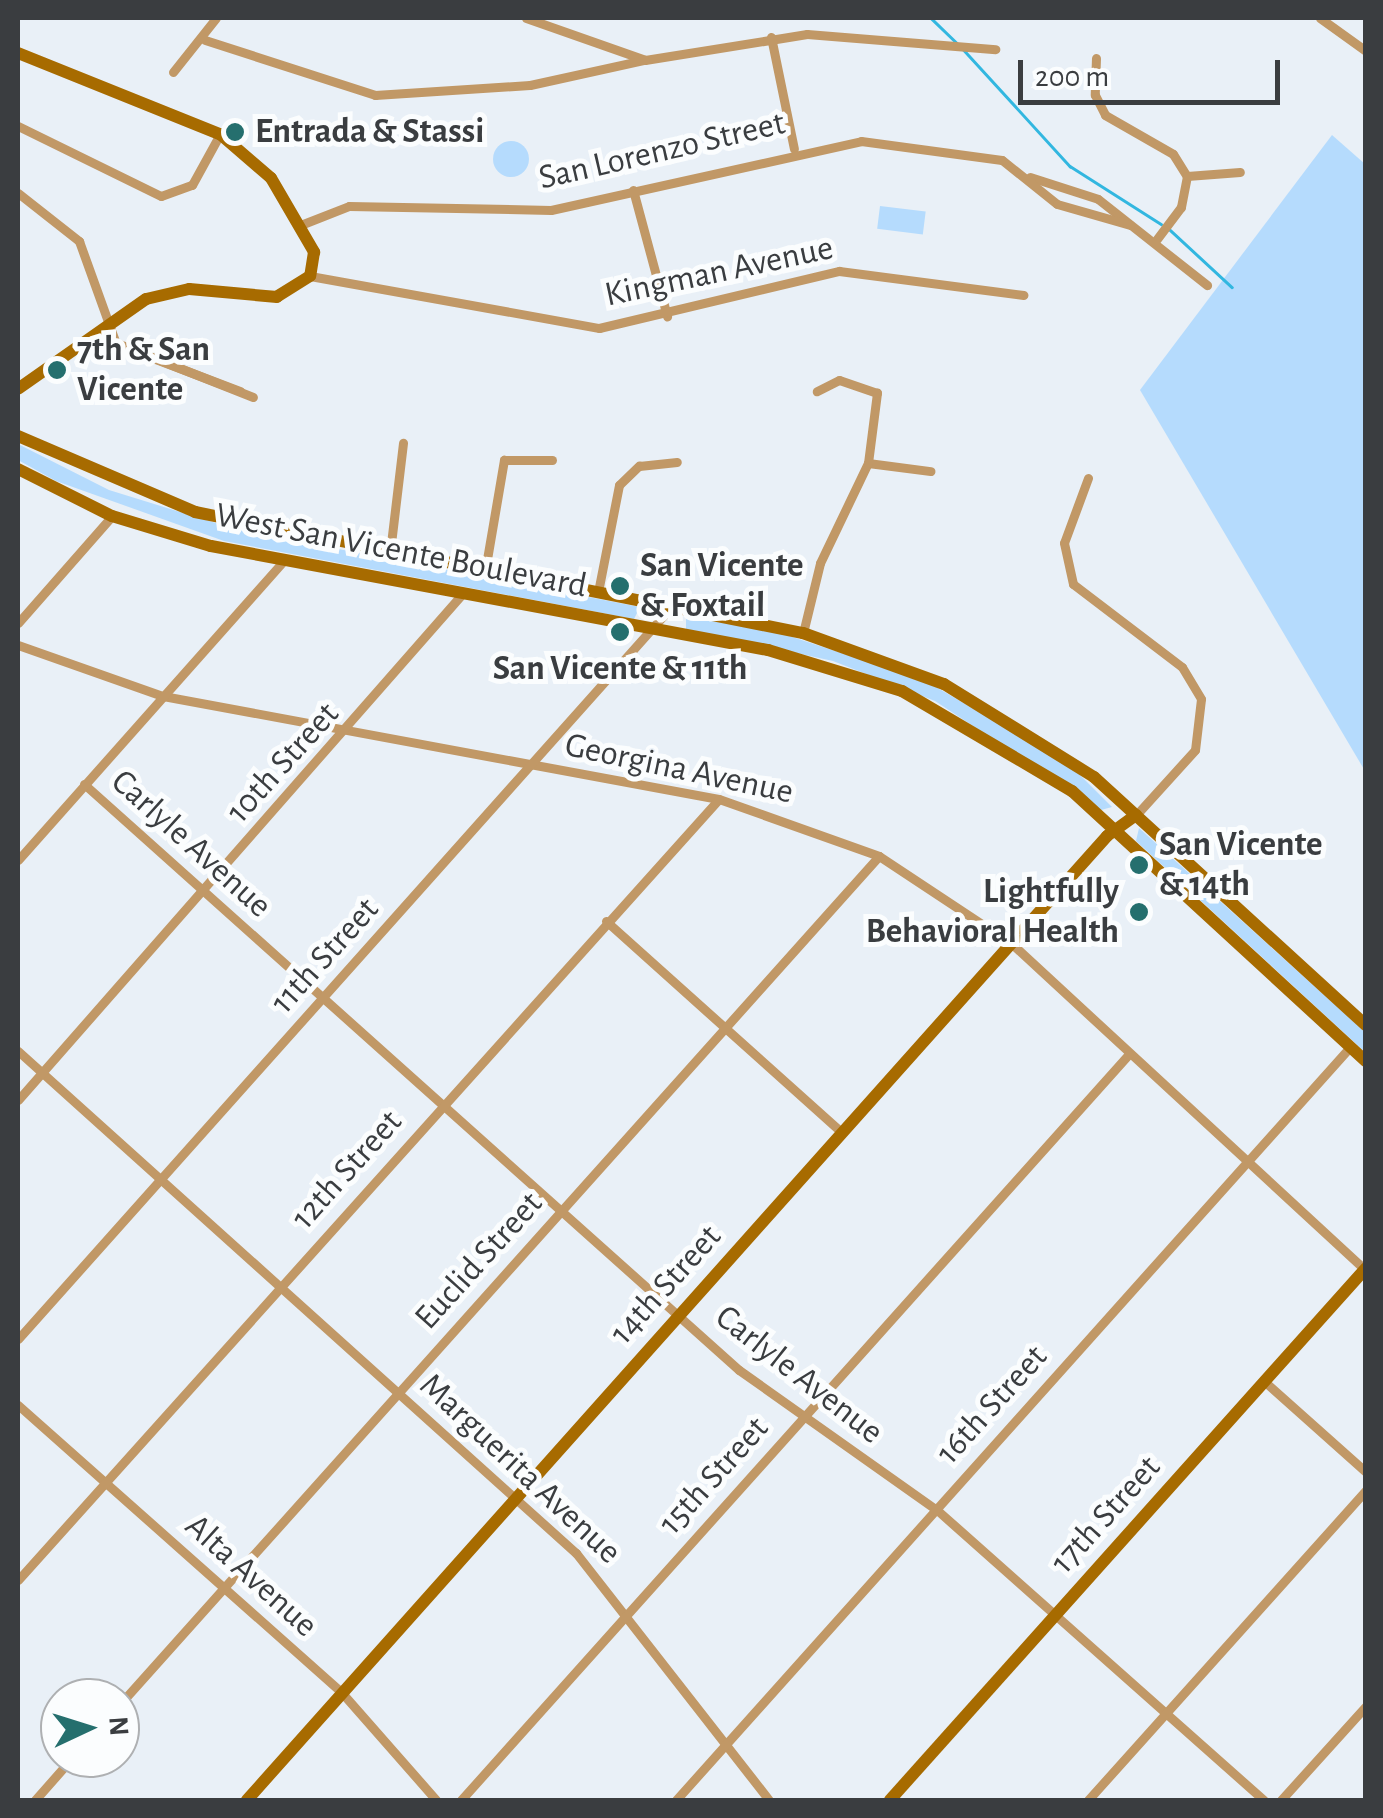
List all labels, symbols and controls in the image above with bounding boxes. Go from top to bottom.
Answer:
scale bar [1023,40,1286,102]
text: 200 m [1035,62,1109,92]
street label: San Lorenzo Street [535,102,789,200]
place label: Entrada & Stassi [255,111,484,153]
marker: Entrada & Stassi [224,121,246,143]
street label: Kingman Avenue [601,227,837,317]
place label: 7th & San Vicente [77,329,210,411]
marker: 7th & San Vicente [46,359,68,381]
street label: West San Vicente Boulevard [212,494,590,608]
place label: San Vicente & Foxtail [640,545,804,627]
marker: San Vicente & Foxtail [609,575,631,597]
marker: San Vicente & 11th [609,621,631,643]
place label: San Vicente & 11th [493,648,747,690]
street label: 10th Street [218,694,348,832]
street label: Georgina Avenue [561,724,797,814]
street label: Carlyle Avenue [102,761,280,927]
place label: San Vicente & 14th [1159,824,1323,906]
marker: San Vicente & 14th [1128,854,1150,876]
place label: Lightfully Behavioral Health [866,871,1119,953]
street label: 11th Street [262,889,388,1023]
marker: Lightfully Behavioral Health [1128,901,1150,923]
street label: 12th Street [283,1102,411,1238]
street label: Euclid Street [406,1183,552,1339]
street label: 14th Street [601,1217,731,1353]
street label: Carlyle Avenue [707,1296,891,1454]
street label: 16th Street [928,1337,1056,1473]
street label: Marguerita Avenue [410,1365,630,1573]
street label: 15th Street [650,1408,778,1544]
street label: 17th Street [1042,1447,1170,1583]
street label: Alta Avenue [176,1506,326,1646]
north arrow [40,1678,140,1778]
text: N [103,1715,133,1737]

